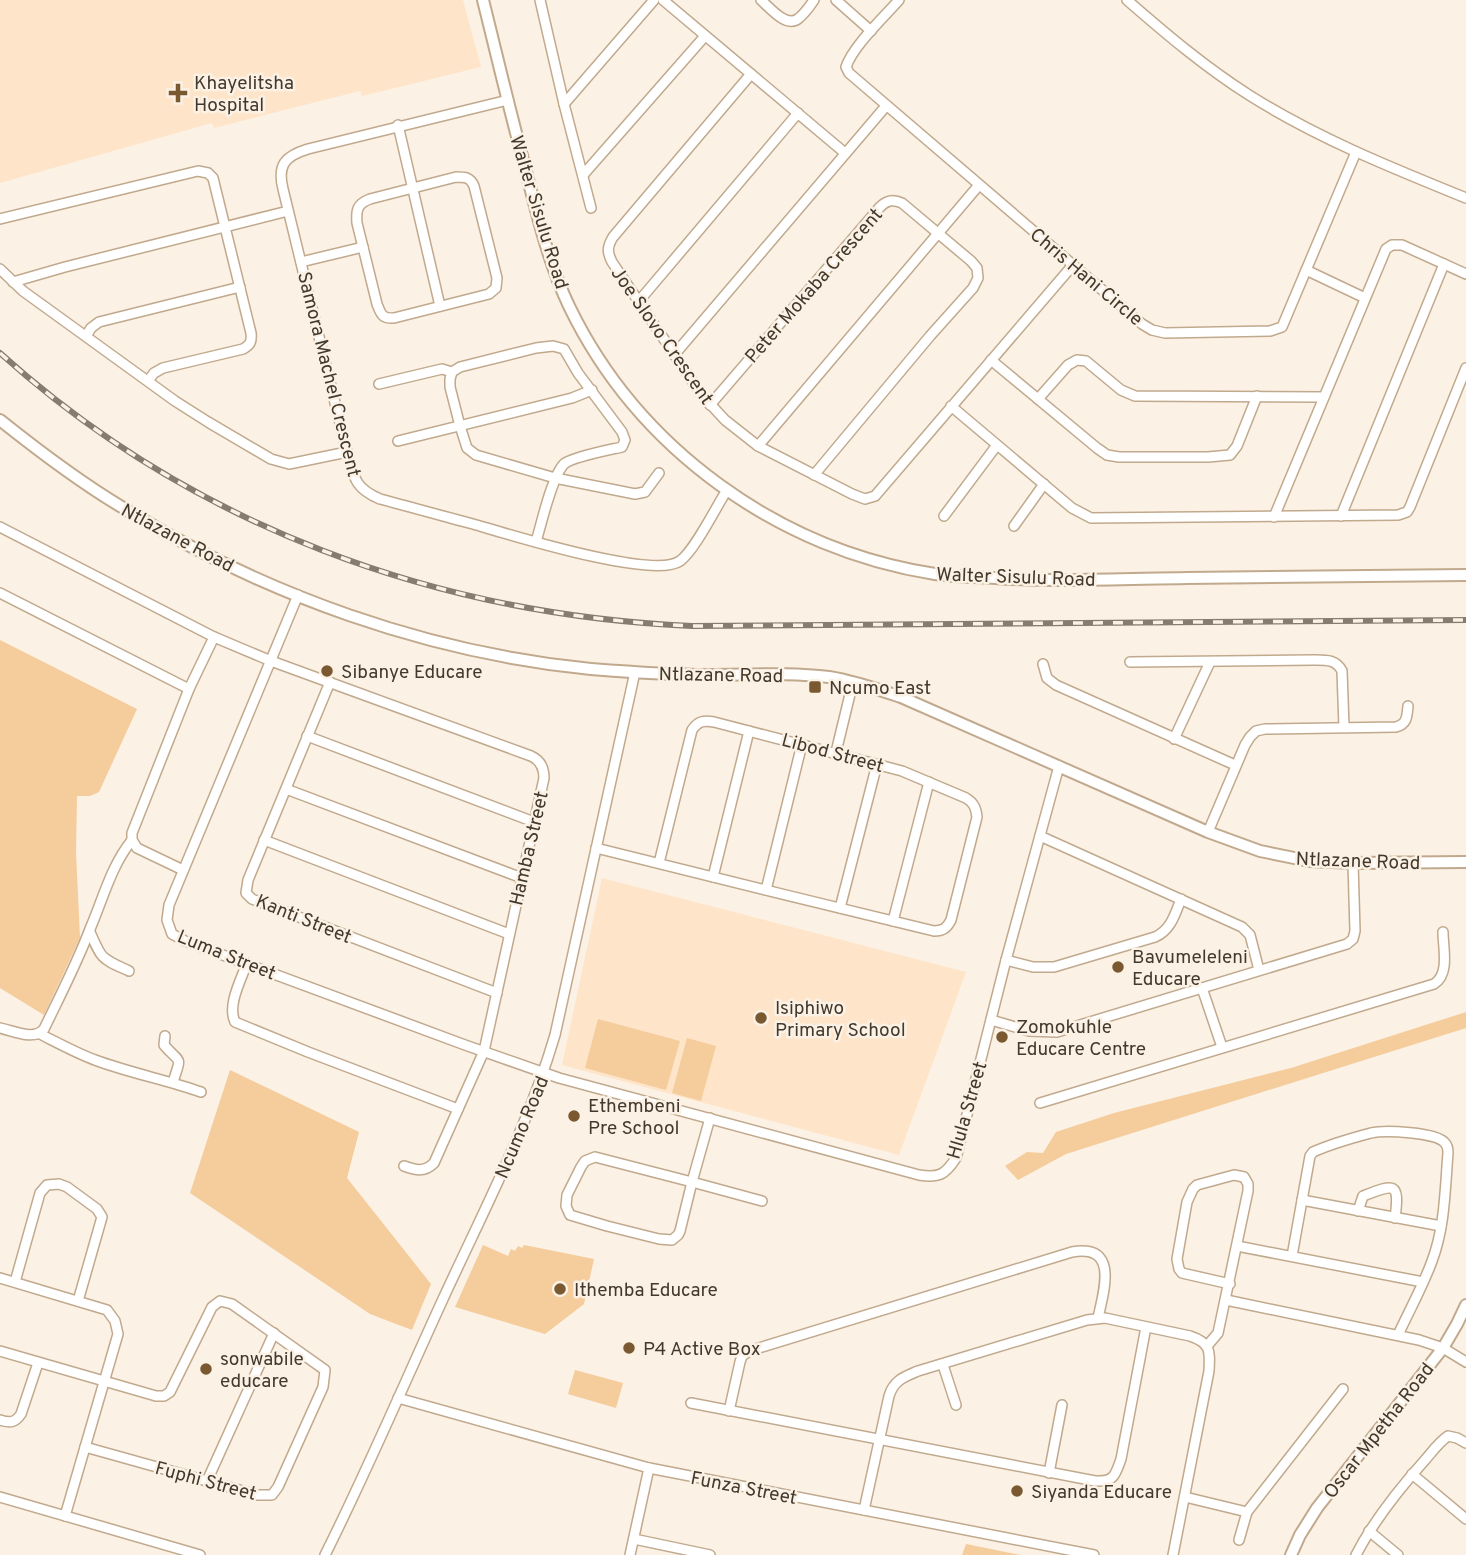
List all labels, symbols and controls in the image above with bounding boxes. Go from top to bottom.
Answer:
place label: Khayelitsha Hospital [194,72,294,118]
marker: Khayelitsha Hospital [168,83,188,103]
street label: Walter Sisulu Road [503,133,573,292]
street label: Peter Mokaba Crescent [741,204,888,369]
street label: Chris Hani Circle [1024,223,1147,332]
street label: Joe Slovo Crescent [605,262,718,410]
street label: Samora Machel Crescent [291,269,365,480]
street label: Ntlazane Road [116,499,238,579]
street label: Walter Sisulu Road [936,563,1096,593]
place label: Sibanye Educare [341,661,482,685]
marker: Sibanye Educare [319,663,335,679]
street label: Ntlazane Road [658,663,784,689]
place label: Ncumo East [829,677,931,701]
marker: Ncumo East [807,679,823,695]
street label: Libod Street [779,729,886,779]
street label: Hamba Street [505,789,555,908]
street label: Ntlazane Road [1295,848,1421,876]
street label: Kanti Street [252,890,355,950]
street label: Luma Street [173,925,279,987]
place label: Bavumeleleni Educare [1132,946,1248,992]
marker: Bavumeleleni Educare [1110,959,1126,975]
place label: Isiphiwo Primary School [775,997,906,1043]
marker: Isiphiwo Primary School [753,1010,769,1026]
place label: Zomokuhle Educare Centre [1016,1016,1146,1062]
marker: Zomokuhle Educare Centre [994,1029,1010,1045]
street label: Hlula Street [943,1059,993,1162]
street label: Ncumo Road [490,1073,555,1183]
place label: Ethembeni Pre School [588,1095,681,1141]
marker: Ethembeni Pre School [566,1108,582,1124]
place label: Ithemba Educare [574,1279,718,1303]
marker: Ithemba Educare [552,1281,568,1297]
place label: P4 Active Box [643,1338,761,1362]
marker: P4 Active Box [621,1340,637,1356]
place label: sonwabile educare [220,1348,304,1394]
street label: Oscar Mpetha Road [1319,1358,1440,1504]
marker: sonwabile educare [198,1361,214,1377]
street label: Fuphi Street [152,1457,259,1507]
street label: Funza Street [688,1467,799,1511]
place label: Siyanda Educare [1031,1481,1172,1505]
marker: Siyanda Educare [1009,1483,1025,1499]

